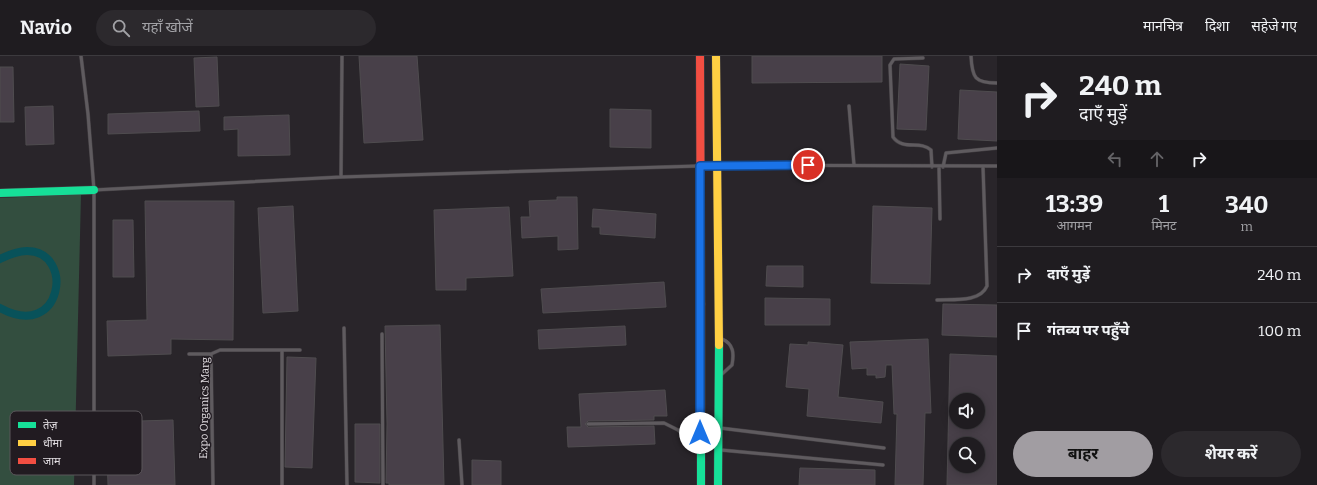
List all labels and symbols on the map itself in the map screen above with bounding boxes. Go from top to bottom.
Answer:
pin [791,148,825,182]
street label: Expo Organics Marg [197,357,212,459]
legend [10,411,142,475]
position arrow [679,412,721,454]
text: तेज़ [43,419,58,432]
text: धीमा [43,437,62,450]
text: जाम [43,455,61,468]

